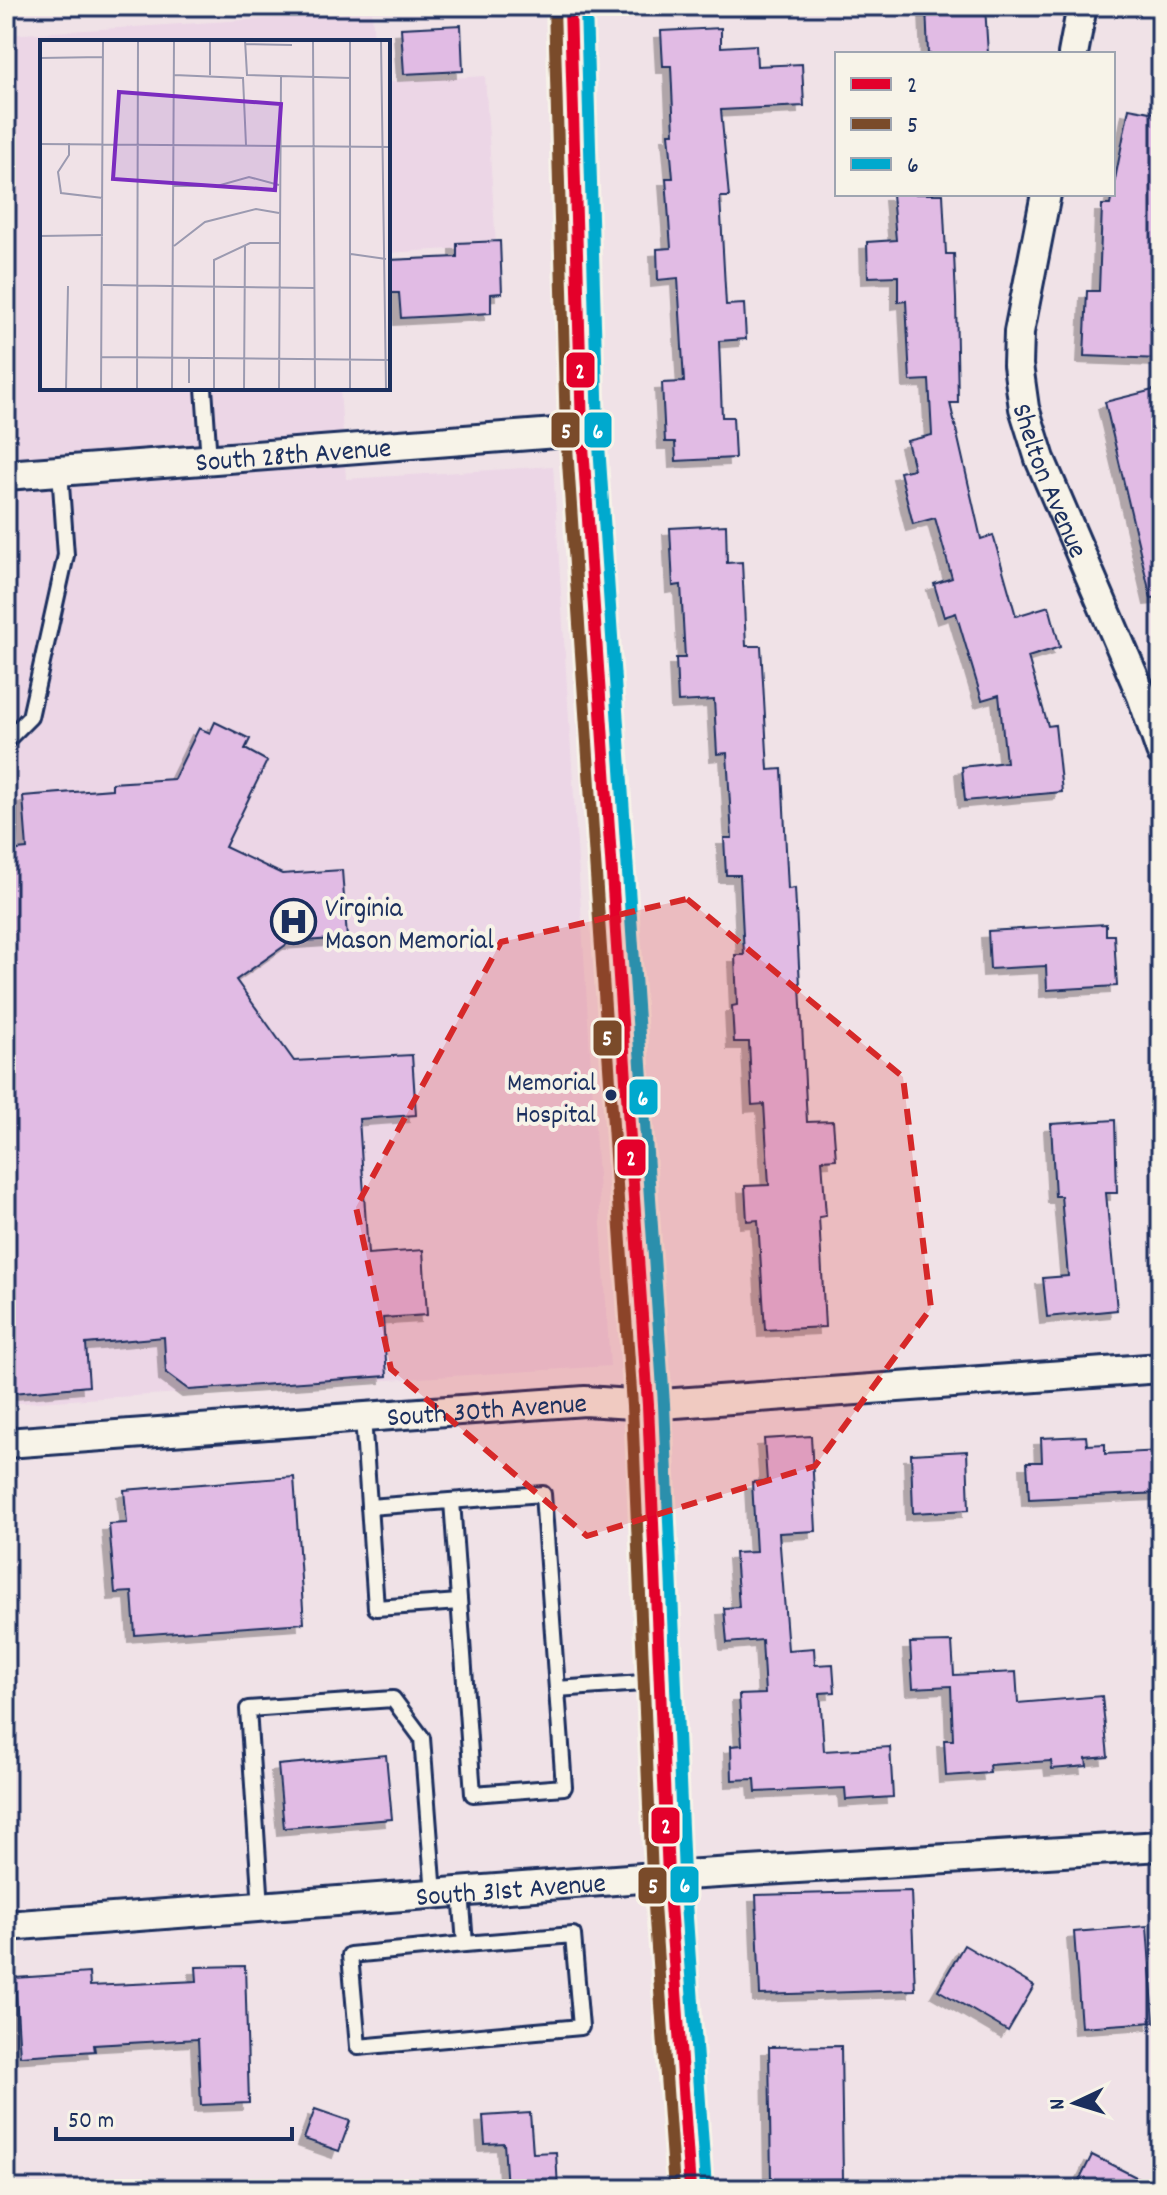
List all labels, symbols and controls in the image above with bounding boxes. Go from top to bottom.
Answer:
inset map [40,40,390,390]
legend [835,52,1115,196]
text: 2 [907,70,918,104]
text: 5 [907,110,918,144]
text: 6 [907,150,919,184]
line badge: 2 [565,351,596,389]
text: 2 [575,358,585,389]
street label: Shelton Avenue [999,399,1095,565]
line badge: 5 [550,411,581,449]
line badge: 6 [583,411,613,449]
text: 5 [561,418,571,449]
text: 6 [593,418,604,449]
street label: South 28th Avenue [194,431,393,485]
place label: Virginia Mason Memorial [325,891,494,963]
hospital icon: Virginia Mason Memorial [270,898,318,946]
line badge: 5 [592,1019,623,1057]
text: 5 [602,1025,612,1056]
place label: Memorial Hospital [507,1066,596,1135]
line badge: 6 [628,1078,659,1116]
text: 6 [638,1085,649,1116]
marker: Memorial Hospital [603,1087,619,1103]
line badge: 2 [616,1138,647,1177]
text: 2 [626,1145,636,1176]
street label: South 30th Avenue [386,1386,589,1440]
line badge: 2 [650,1806,681,1845]
text: 2 [661,1813,671,1844]
line badge: 6 [669,1865,700,1904]
street label: South 31st Avenue [415,1866,607,1920]
line badge: 5 [637,1866,668,1905]
text: 6 [680,1872,691,1903]
text: 5 [648,1873,658,1904]
north arrow [1035,2063,1115,2143]
scale bar [56,2091,292,2141]
text: N [1043,2098,1074,2111]
text: 50 m [68,2105,114,2139]

